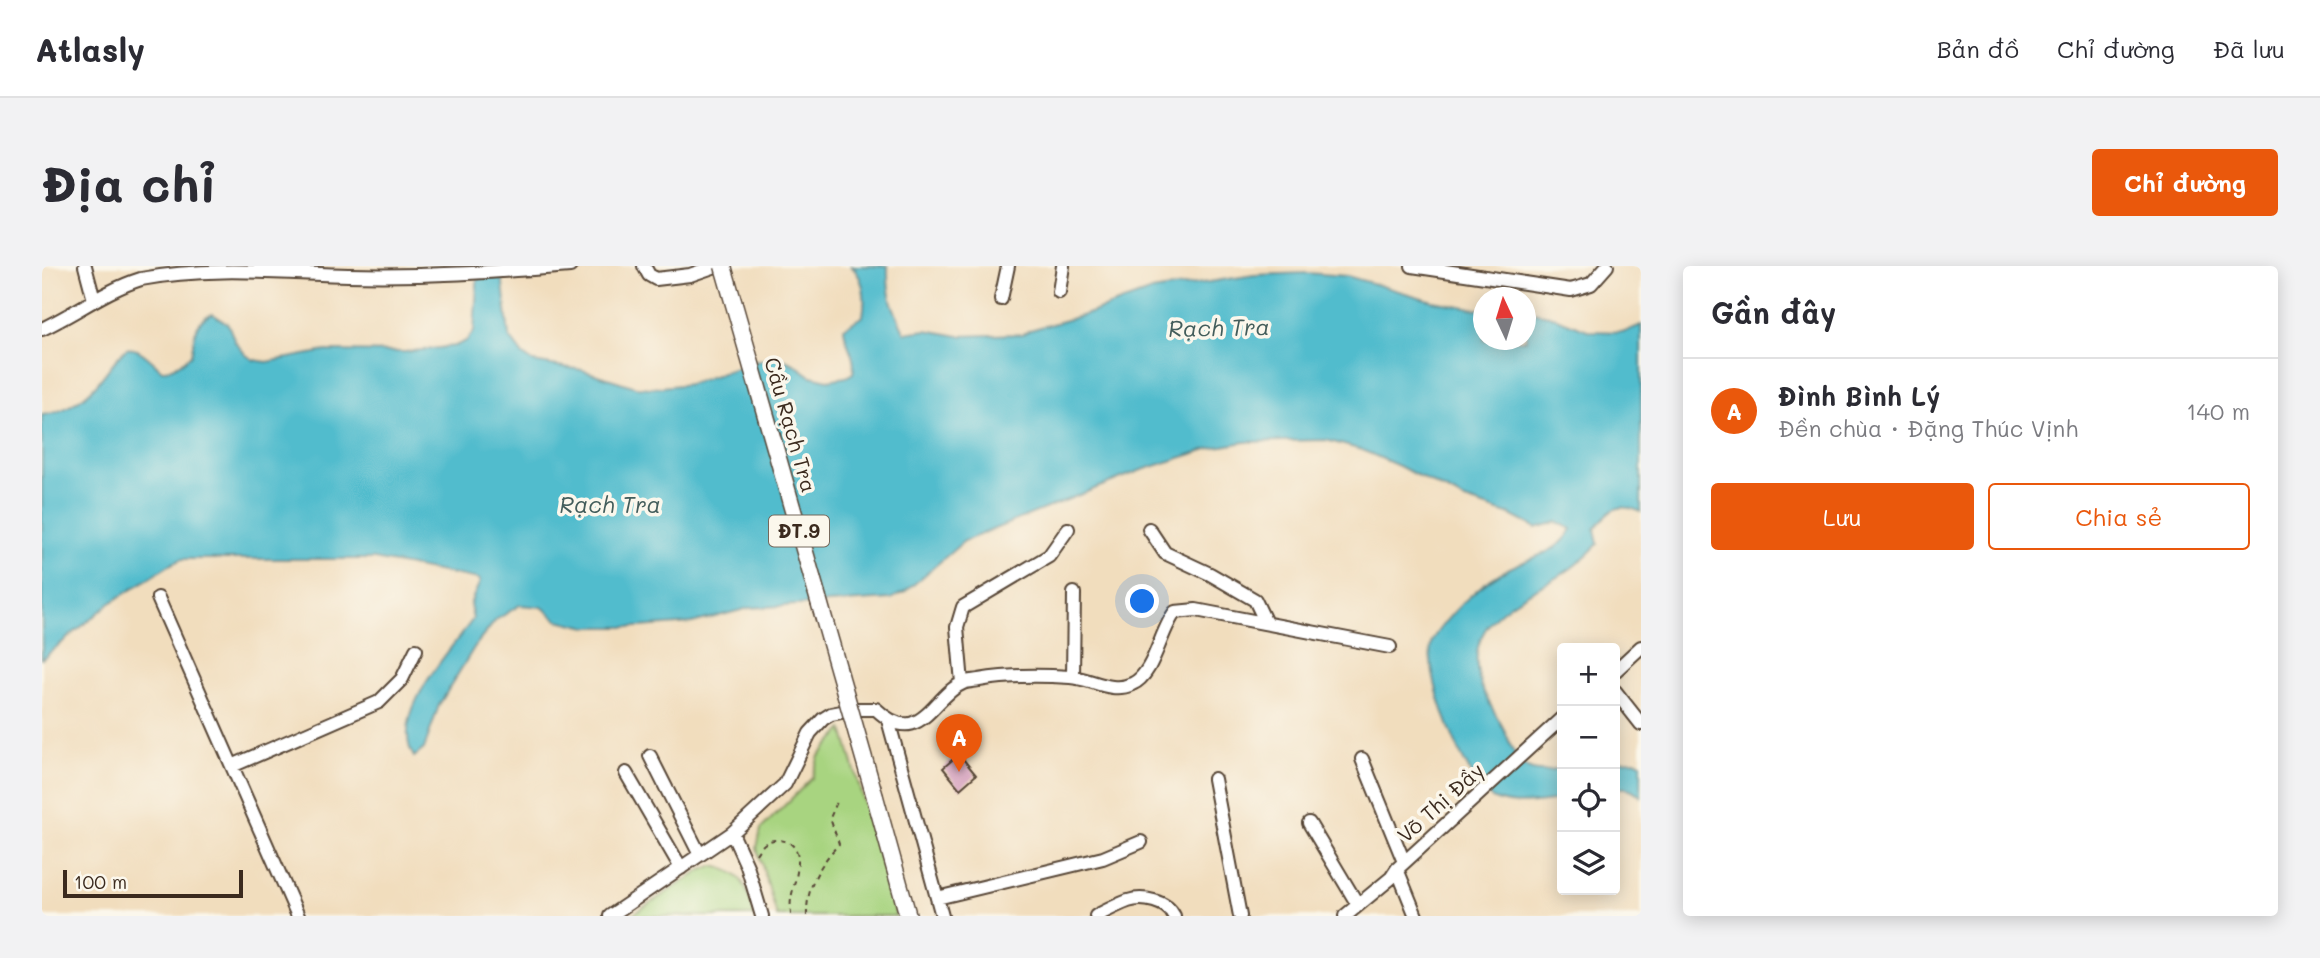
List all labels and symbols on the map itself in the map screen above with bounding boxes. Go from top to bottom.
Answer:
north arrow [1473,287,1536,350]
water label: Rạch Tra [1168,311,1270,343]
street label: Cầu Rạch Tra [759,354,824,495]
water label: Rạch Tra [559,489,661,519]
road number: ĐT.9 [769,515,829,546]
your location [1125,584,1159,618]
pin: A [936,714,982,772]
street label: Võ Thị Đầy [1391,756,1489,848]
scale bar [63,867,243,899]

